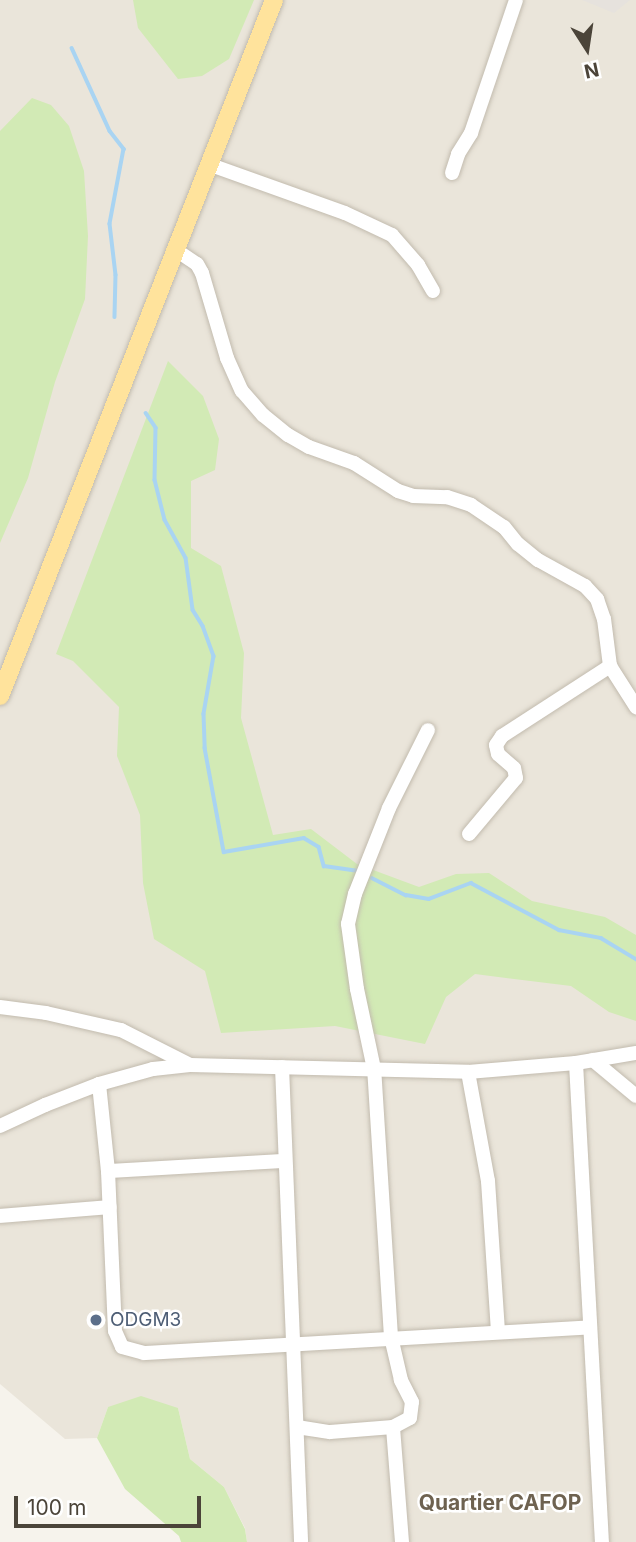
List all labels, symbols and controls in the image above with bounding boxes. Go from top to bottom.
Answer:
north arrow [552,14,622,84]
text: N [582,57,601,83]
place label: ODGM3 [110,1309,181,1331]
marker: ODGM3 [88,1312,104,1328]
scale bar [18,1482,205,1526]
district label: Quartier CAFOP [419,1490,581,1516]
text: 100 m [27,1495,86,1520]

